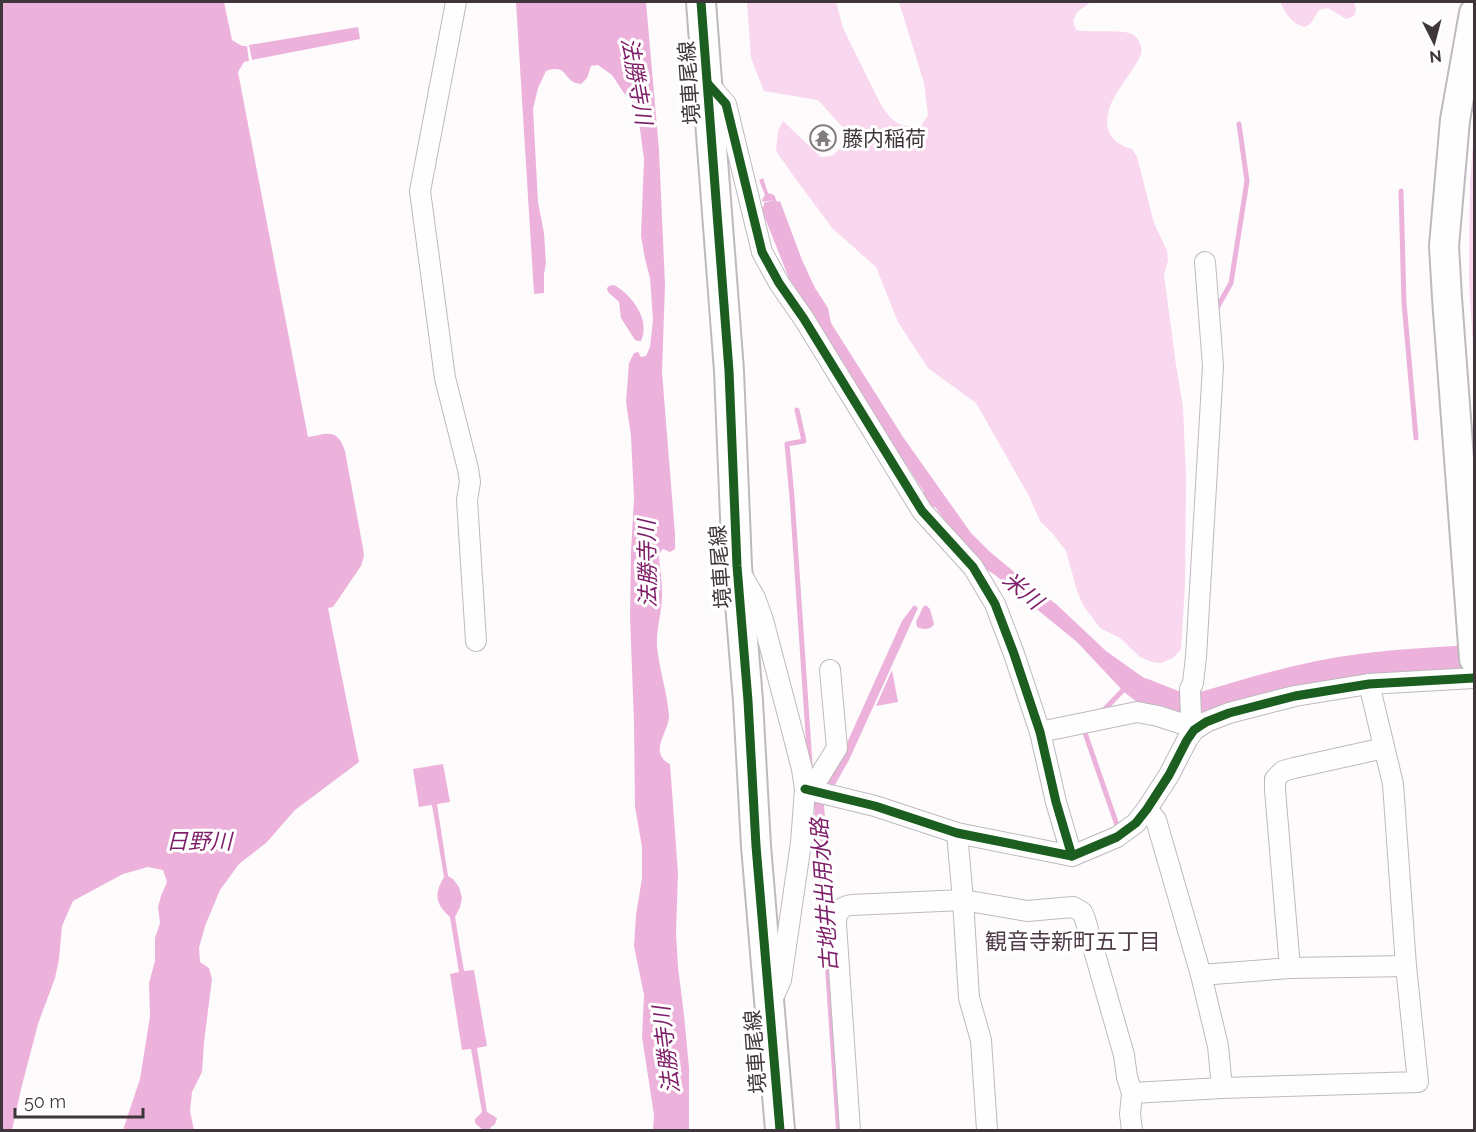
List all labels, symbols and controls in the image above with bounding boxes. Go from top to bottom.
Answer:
north arrow [1404,12,1464,72]
water label: 法勝寺川 [617,35,658,129]
street label: 境車尾線 [674,40,704,126]
text: N [1428,46,1443,67]
temple icon: 藤内稲荷 [808,123,838,153]
place label: 藤内稲荷 [842,126,926,151]
water label: 法勝寺川 [633,518,661,608]
street label: 境車尾線 [705,524,735,610]
water label: 米川 [998,566,1050,615]
water label: 古地井出用水路 [806,815,842,973]
water label: 日野川 [166,828,234,854]
district label: 観音寺新町五丁目 [985,928,1161,954]
water label: 法勝寺川 [647,1003,684,1095]
street label: 境車尾線 [740,1009,770,1095]
scale bar [15,1081,142,1119]
text: 50 m [24,1091,66,1112]

